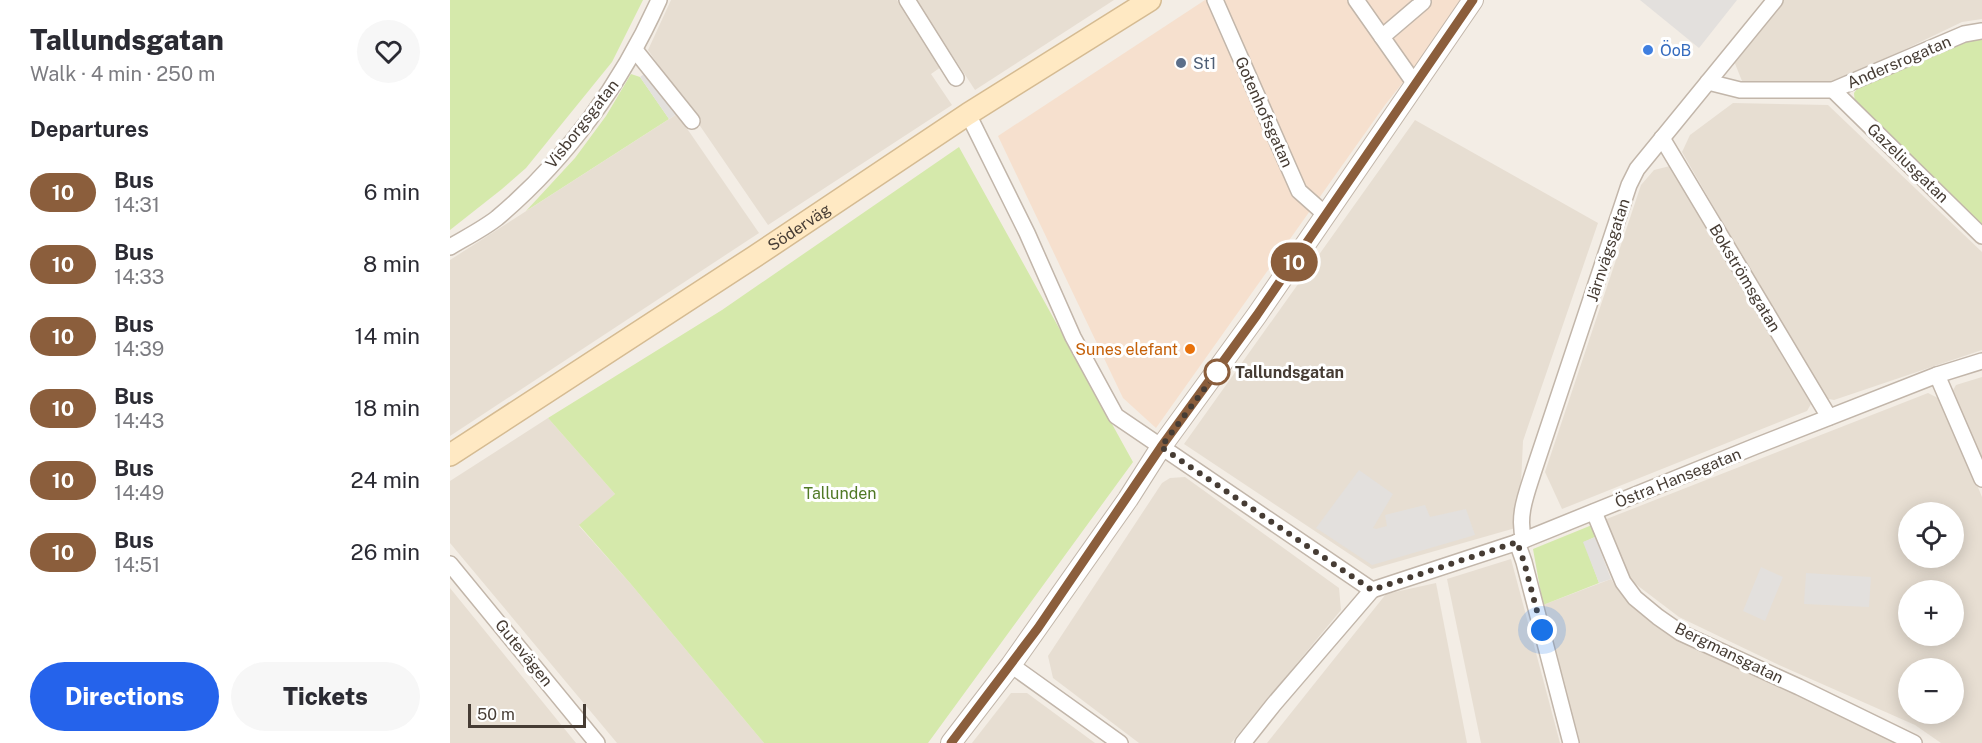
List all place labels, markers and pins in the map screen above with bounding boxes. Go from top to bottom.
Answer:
place label: ÖoB [1660,40,1691,60]
marker: ÖoB [1641,43,1655,57]
place label: St1 [1193,54,1216,73]
marker: St1 [1174,56,1188,70]
place label: Sunes elefant [1075,340,1178,359]
marker: Sunes elefant [1183,342,1197,356]
marker: Tallundsgatan [1204,359,1230,385]
place label: Tallundsgatan [1235,363,1344,382]

